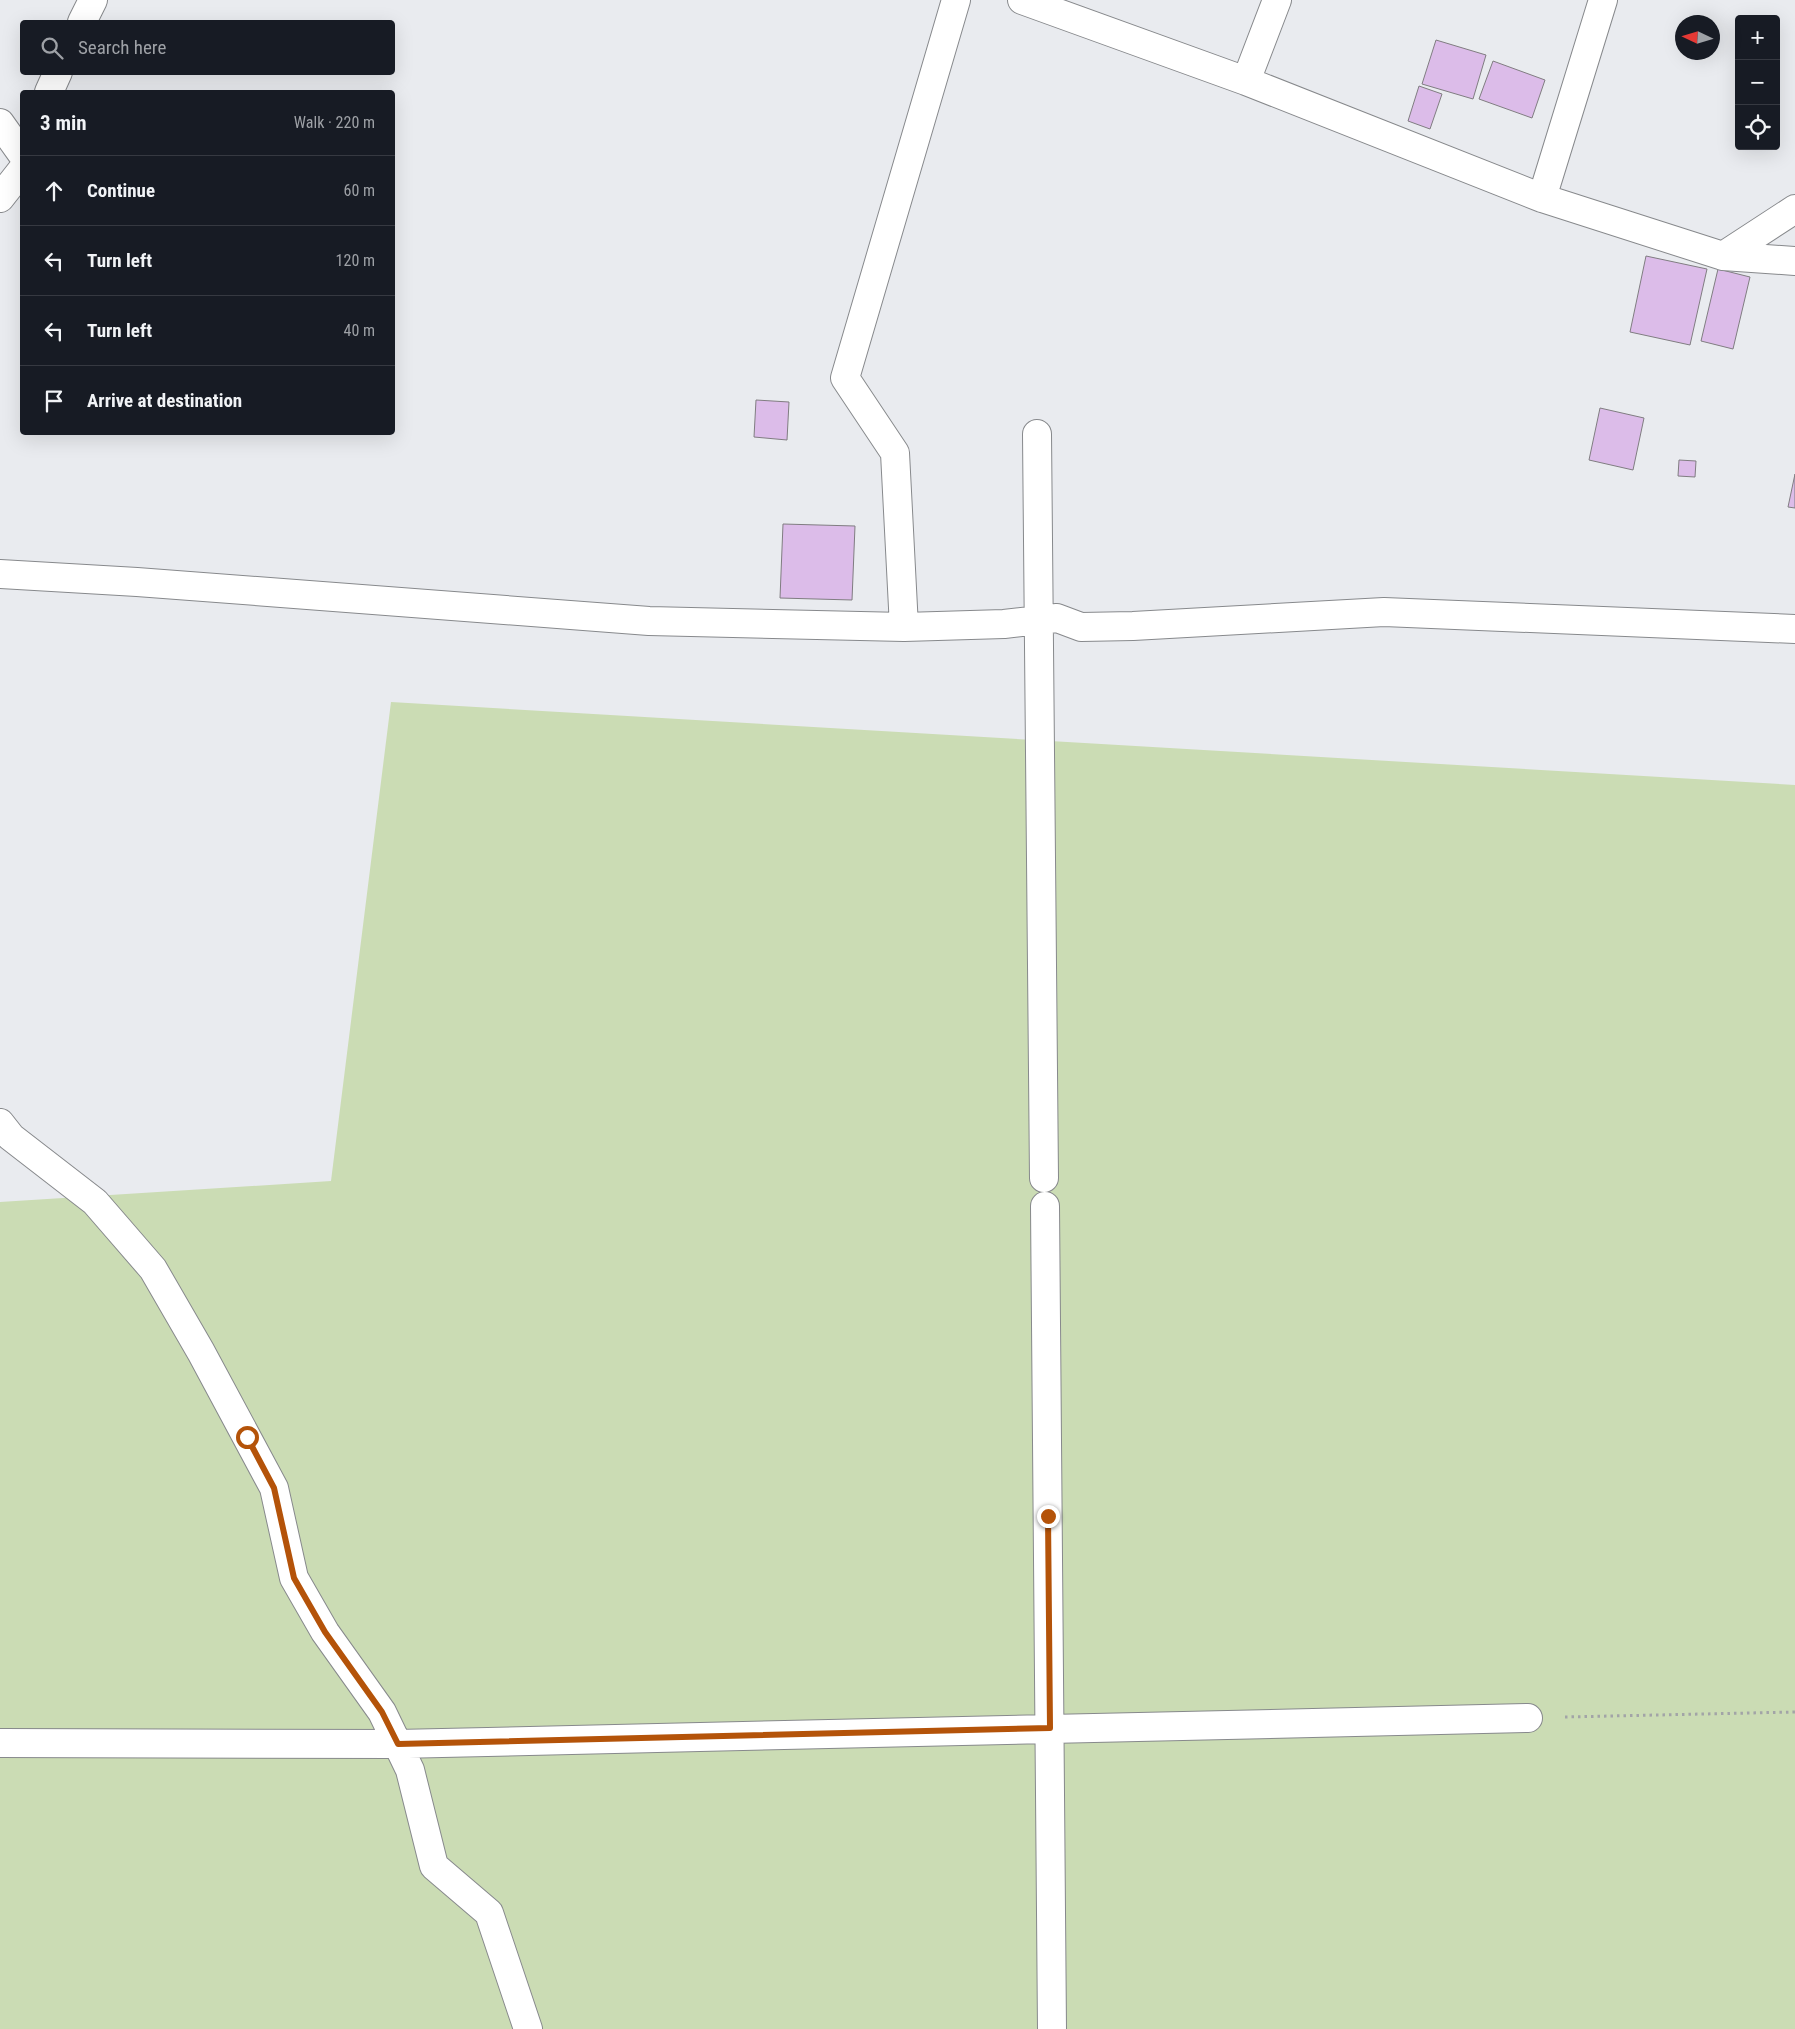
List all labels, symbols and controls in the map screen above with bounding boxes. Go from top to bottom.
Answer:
north arrow [1675,15,1720,60]
map controls [1735,15,1780,150]
button: + [1735,15,1780,60]
search box [20,20,395,75]
icon: search [38,34,66,62]
text: Search here [78,36,166,59]
button: − [1735,60,1780,105]
button: locate [1735,105,1780,150]
text: 3 min [40,111,87,135]
text: Walk · 220 m [294,113,375,132]
icon: ahead [40,177,68,205]
text: Continue [87,179,155,202]
text: 60 m [343,181,375,200]
icon: left [40,247,68,275]
text: Turn left [87,249,152,272]
text: 120 m [336,251,375,270]
icon: left [40,317,68,345]
text: Turn left [87,319,152,342]
text: 40 m [343,321,375,340]
icon: arrive [40,387,68,415]
text: Arrive at destination [87,389,242,412]
route start [236,1426,259,1449]
route end [1037,1505,1060,1528]

